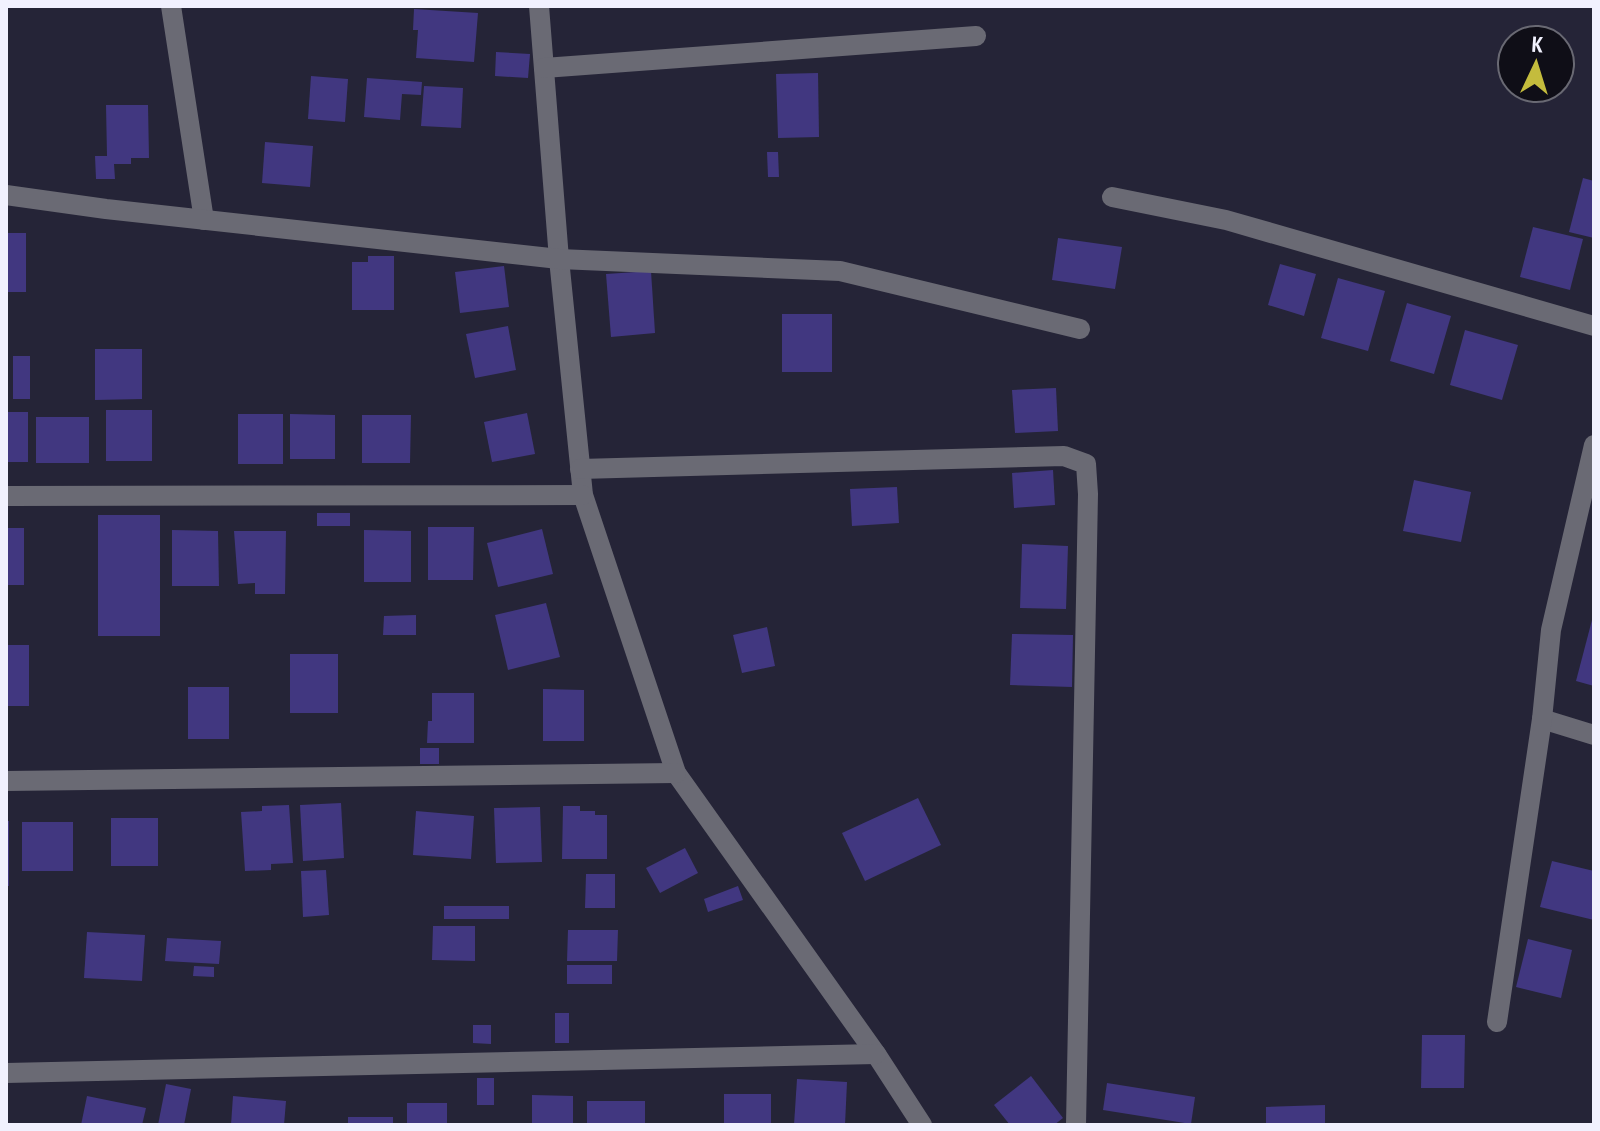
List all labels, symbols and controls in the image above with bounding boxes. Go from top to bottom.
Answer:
north arrow [1496,24,1576,104]
text: K [1531,30,1545,58]

